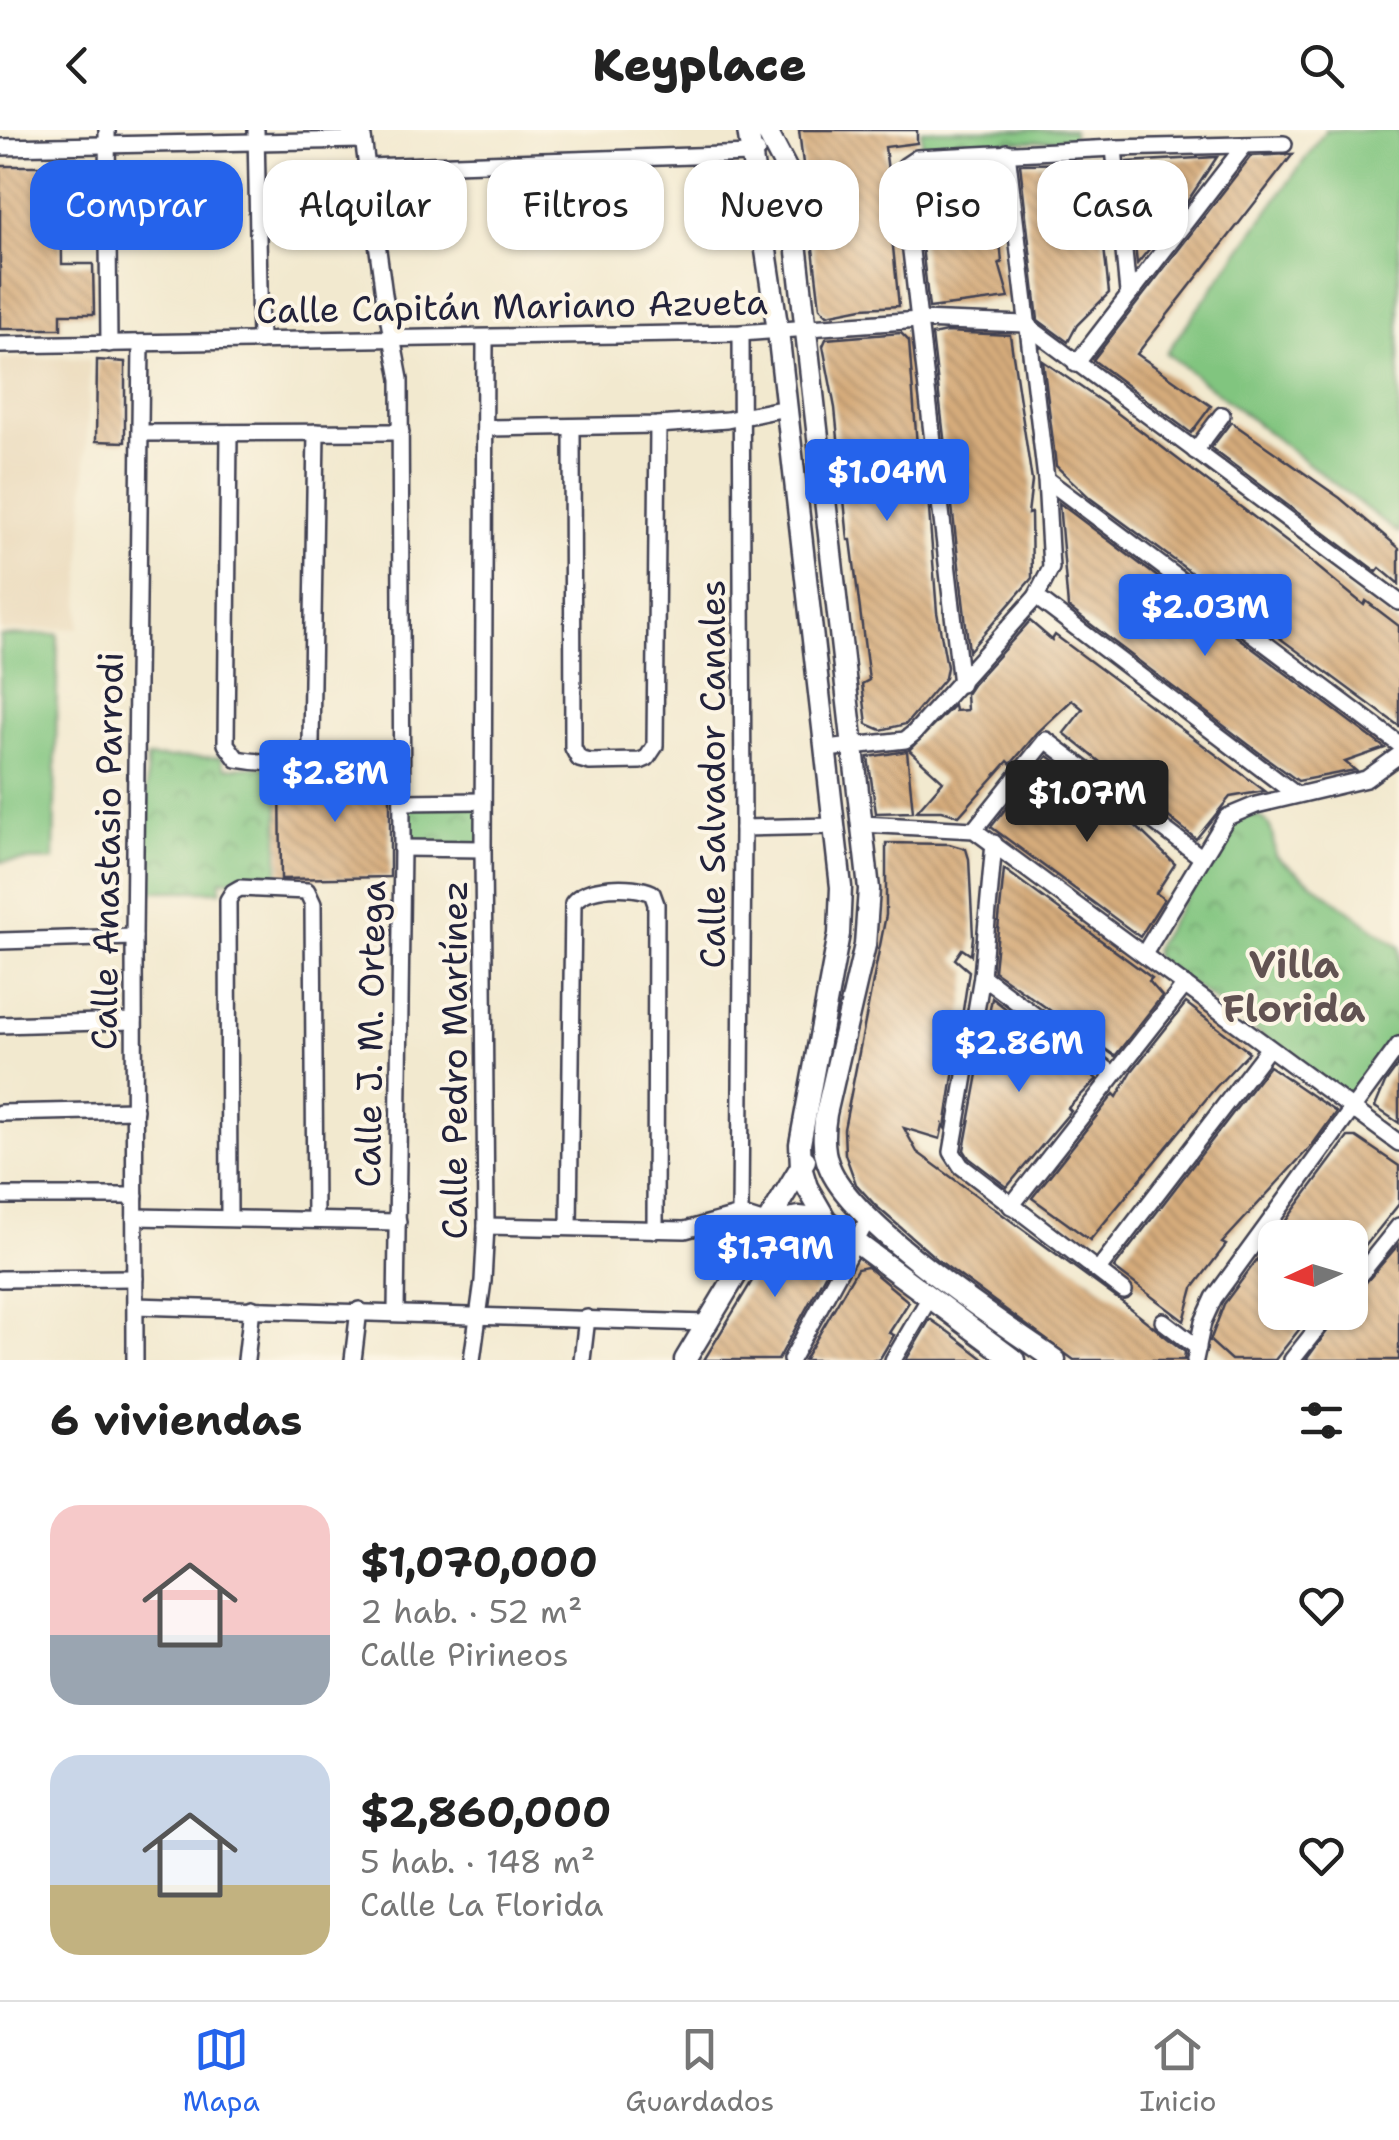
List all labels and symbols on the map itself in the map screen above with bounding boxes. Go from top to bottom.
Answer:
street label: Calle Capitán Mariano Azueta [256,278,769,334]
pin: $1.04M [806,439,968,524]
pin: $2.03M [1124,574,1286,659]
street label: Calle Salvador Canales [689,580,736,968]
street label: Calle Anastasio Parrodi [80,651,134,1051]
pin: $2.8M [265,740,405,825]
pin: $1.07M [1006,760,1168,845]
street label: Calle J. M. Ortega [344,880,396,1188]
street label: Calle Pedro Martínez [431,881,478,1239]
district label: Villa Florida [1223,939,1365,1034]
pin: $2.86M [938,1010,1100,1095]
pin: $1.79M [694,1215,856,1300]
north arrow [1258,1220,1368,1330]

